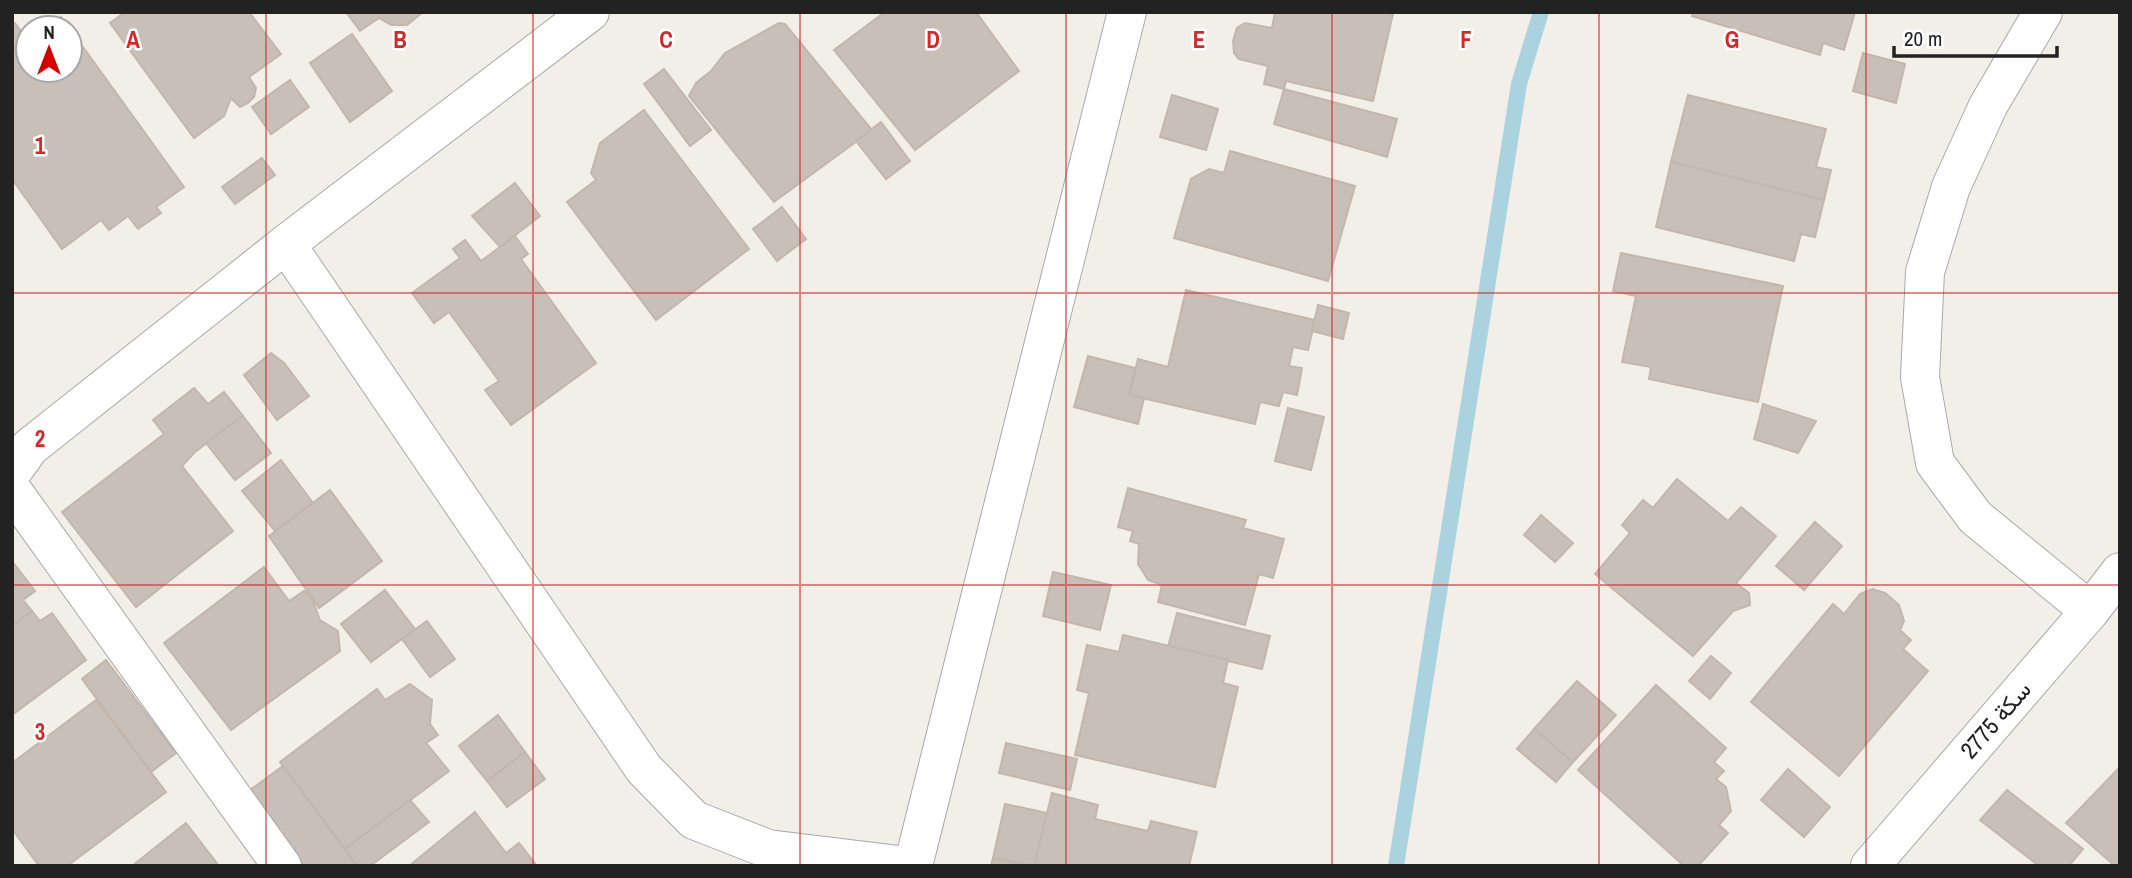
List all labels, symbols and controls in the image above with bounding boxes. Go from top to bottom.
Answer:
north arrow [14,14,84,84]
scale bar [1894,14,2057,58]
text: N [43,19,55,45]
text: A [126,24,140,55]
text: B [393,24,407,55]
text: C [659,24,673,55]
text: D [926,24,940,55]
text: E [1193,24,1205,55]
text: F [1460,24,1472,55]
text: G [1725,24,1739,55]
text: 20 m [1904,24,1942,53]
text: 1 [35,130,46,161]
text: 2 [35,423,45,454]
street label: سكة 2775 [1953,674,2038,765]
text: 3 [35,716,45,747]

